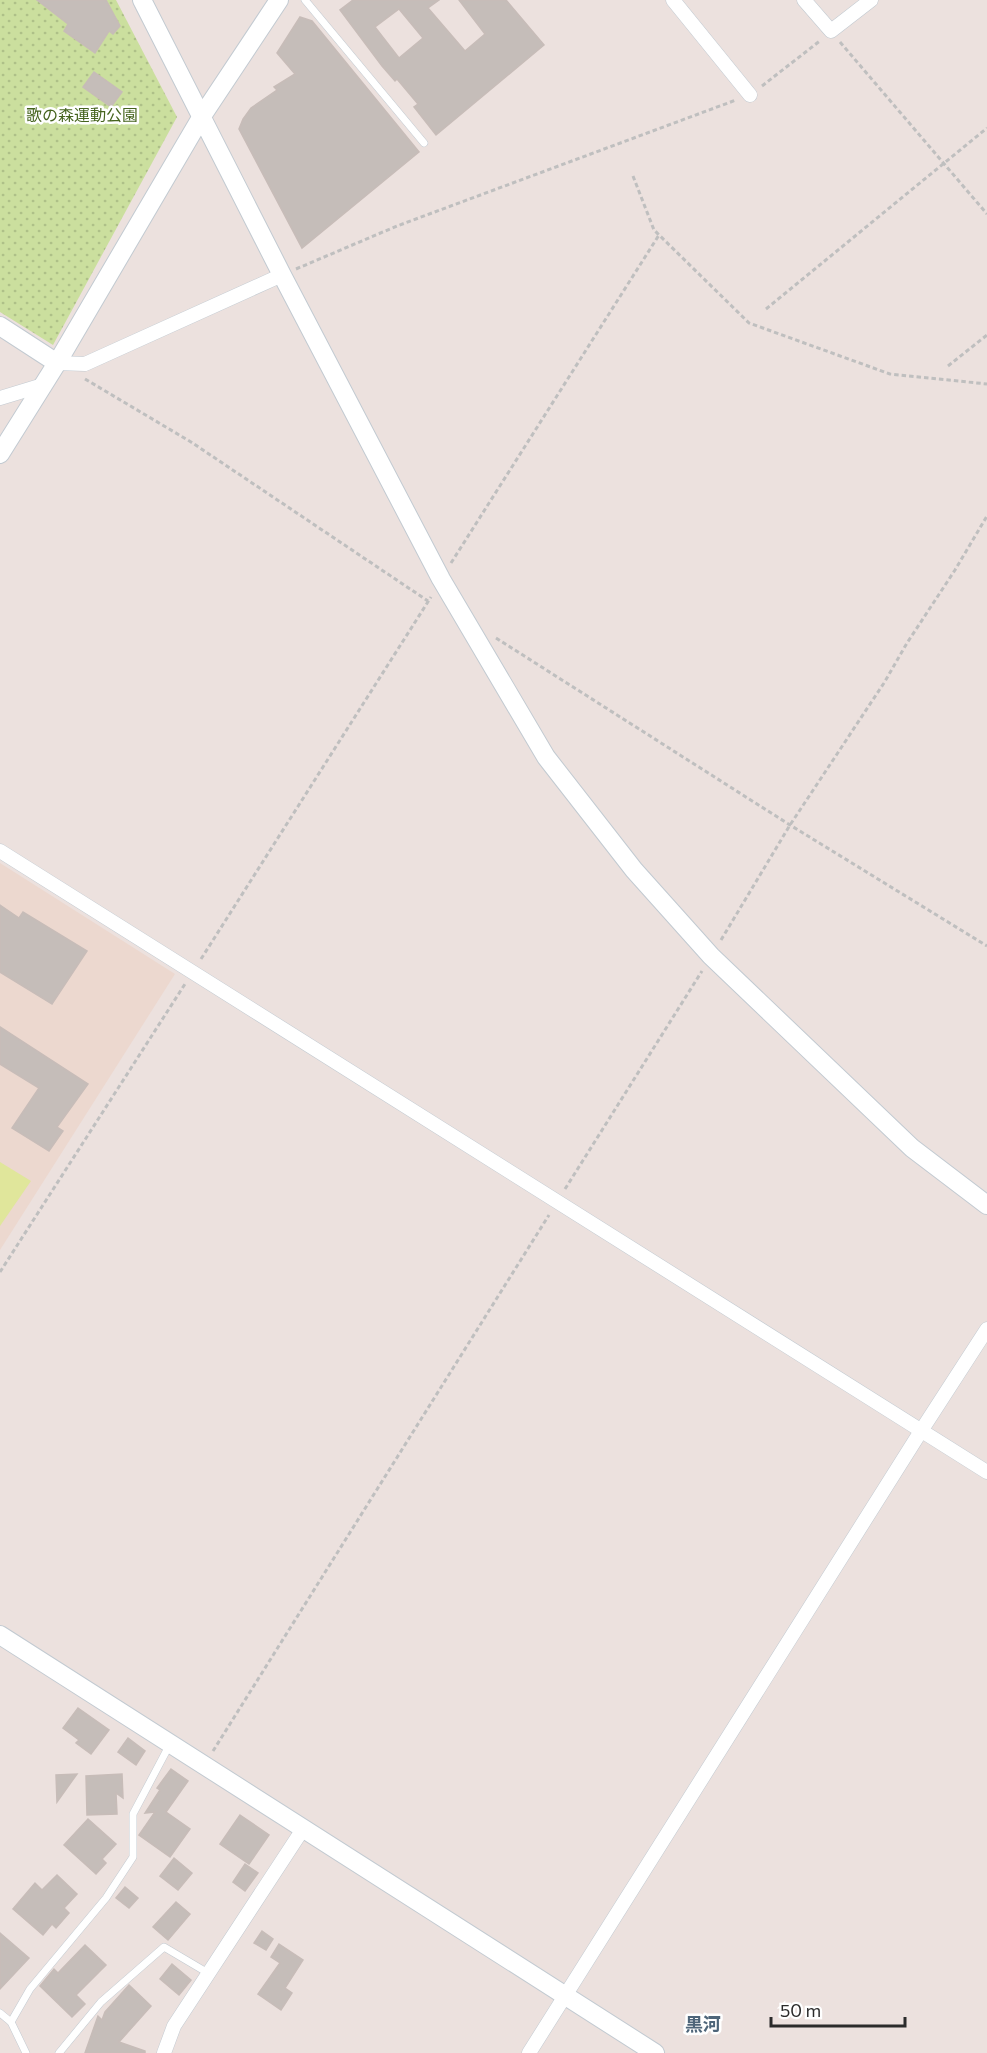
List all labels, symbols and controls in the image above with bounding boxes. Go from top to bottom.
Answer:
park label: 歌の森運動公園 [26,105,138,124]
scale bar [771,1990,904,2028]
text: 50 m [780,1999,821,2021]
district label: 黒河 [685,2013,721,2035]

